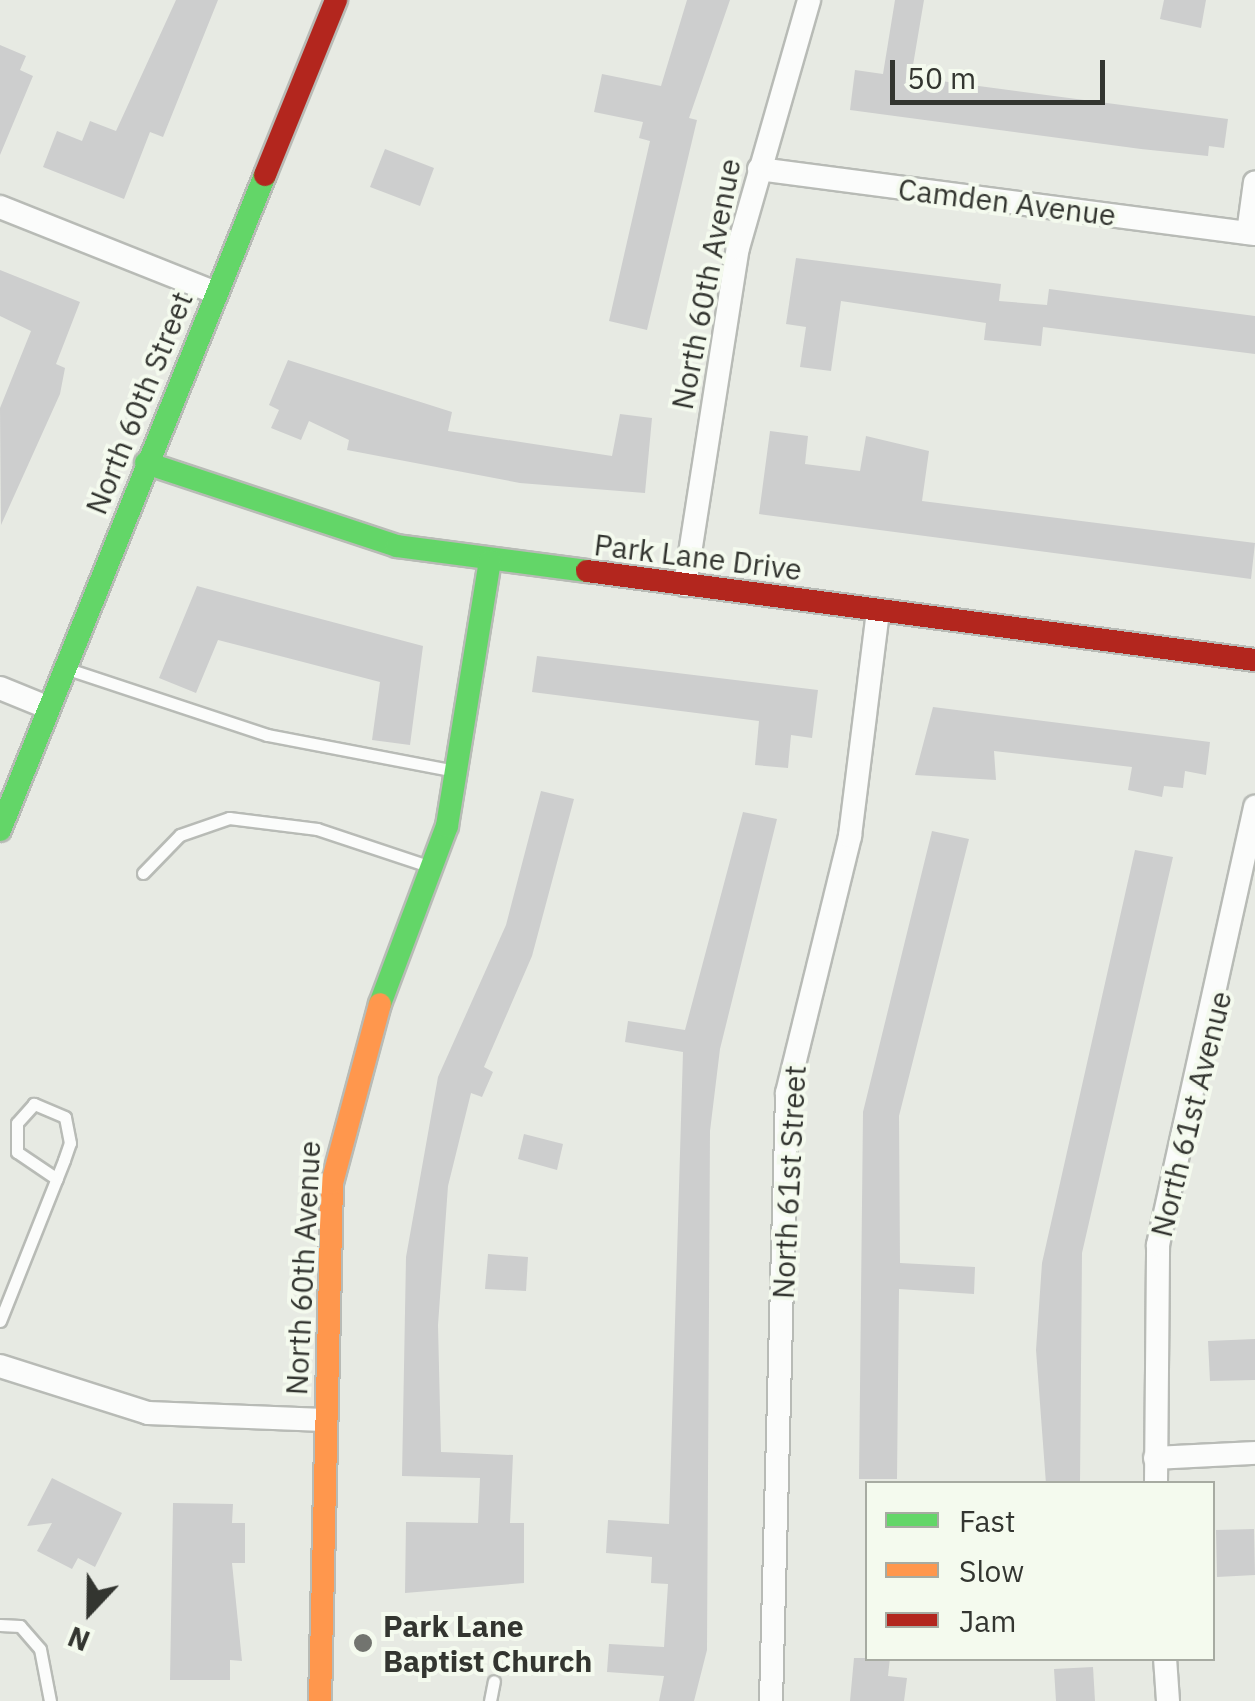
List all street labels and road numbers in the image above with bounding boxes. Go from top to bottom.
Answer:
street label: North 60th Avenue [664,156,748,412]
street label: Camden Avenue [896,171,1118,233]
street label: North 60th Street [78,287,200,519]
street label: Park Lane Drive [592,526,804,588]
street label: North 61st Avenue [1143,987,1239,1241]
street label: North 61st Street [765,1064,813,1300]
street label: North 60th Avenue [278,1140,328,1396]

